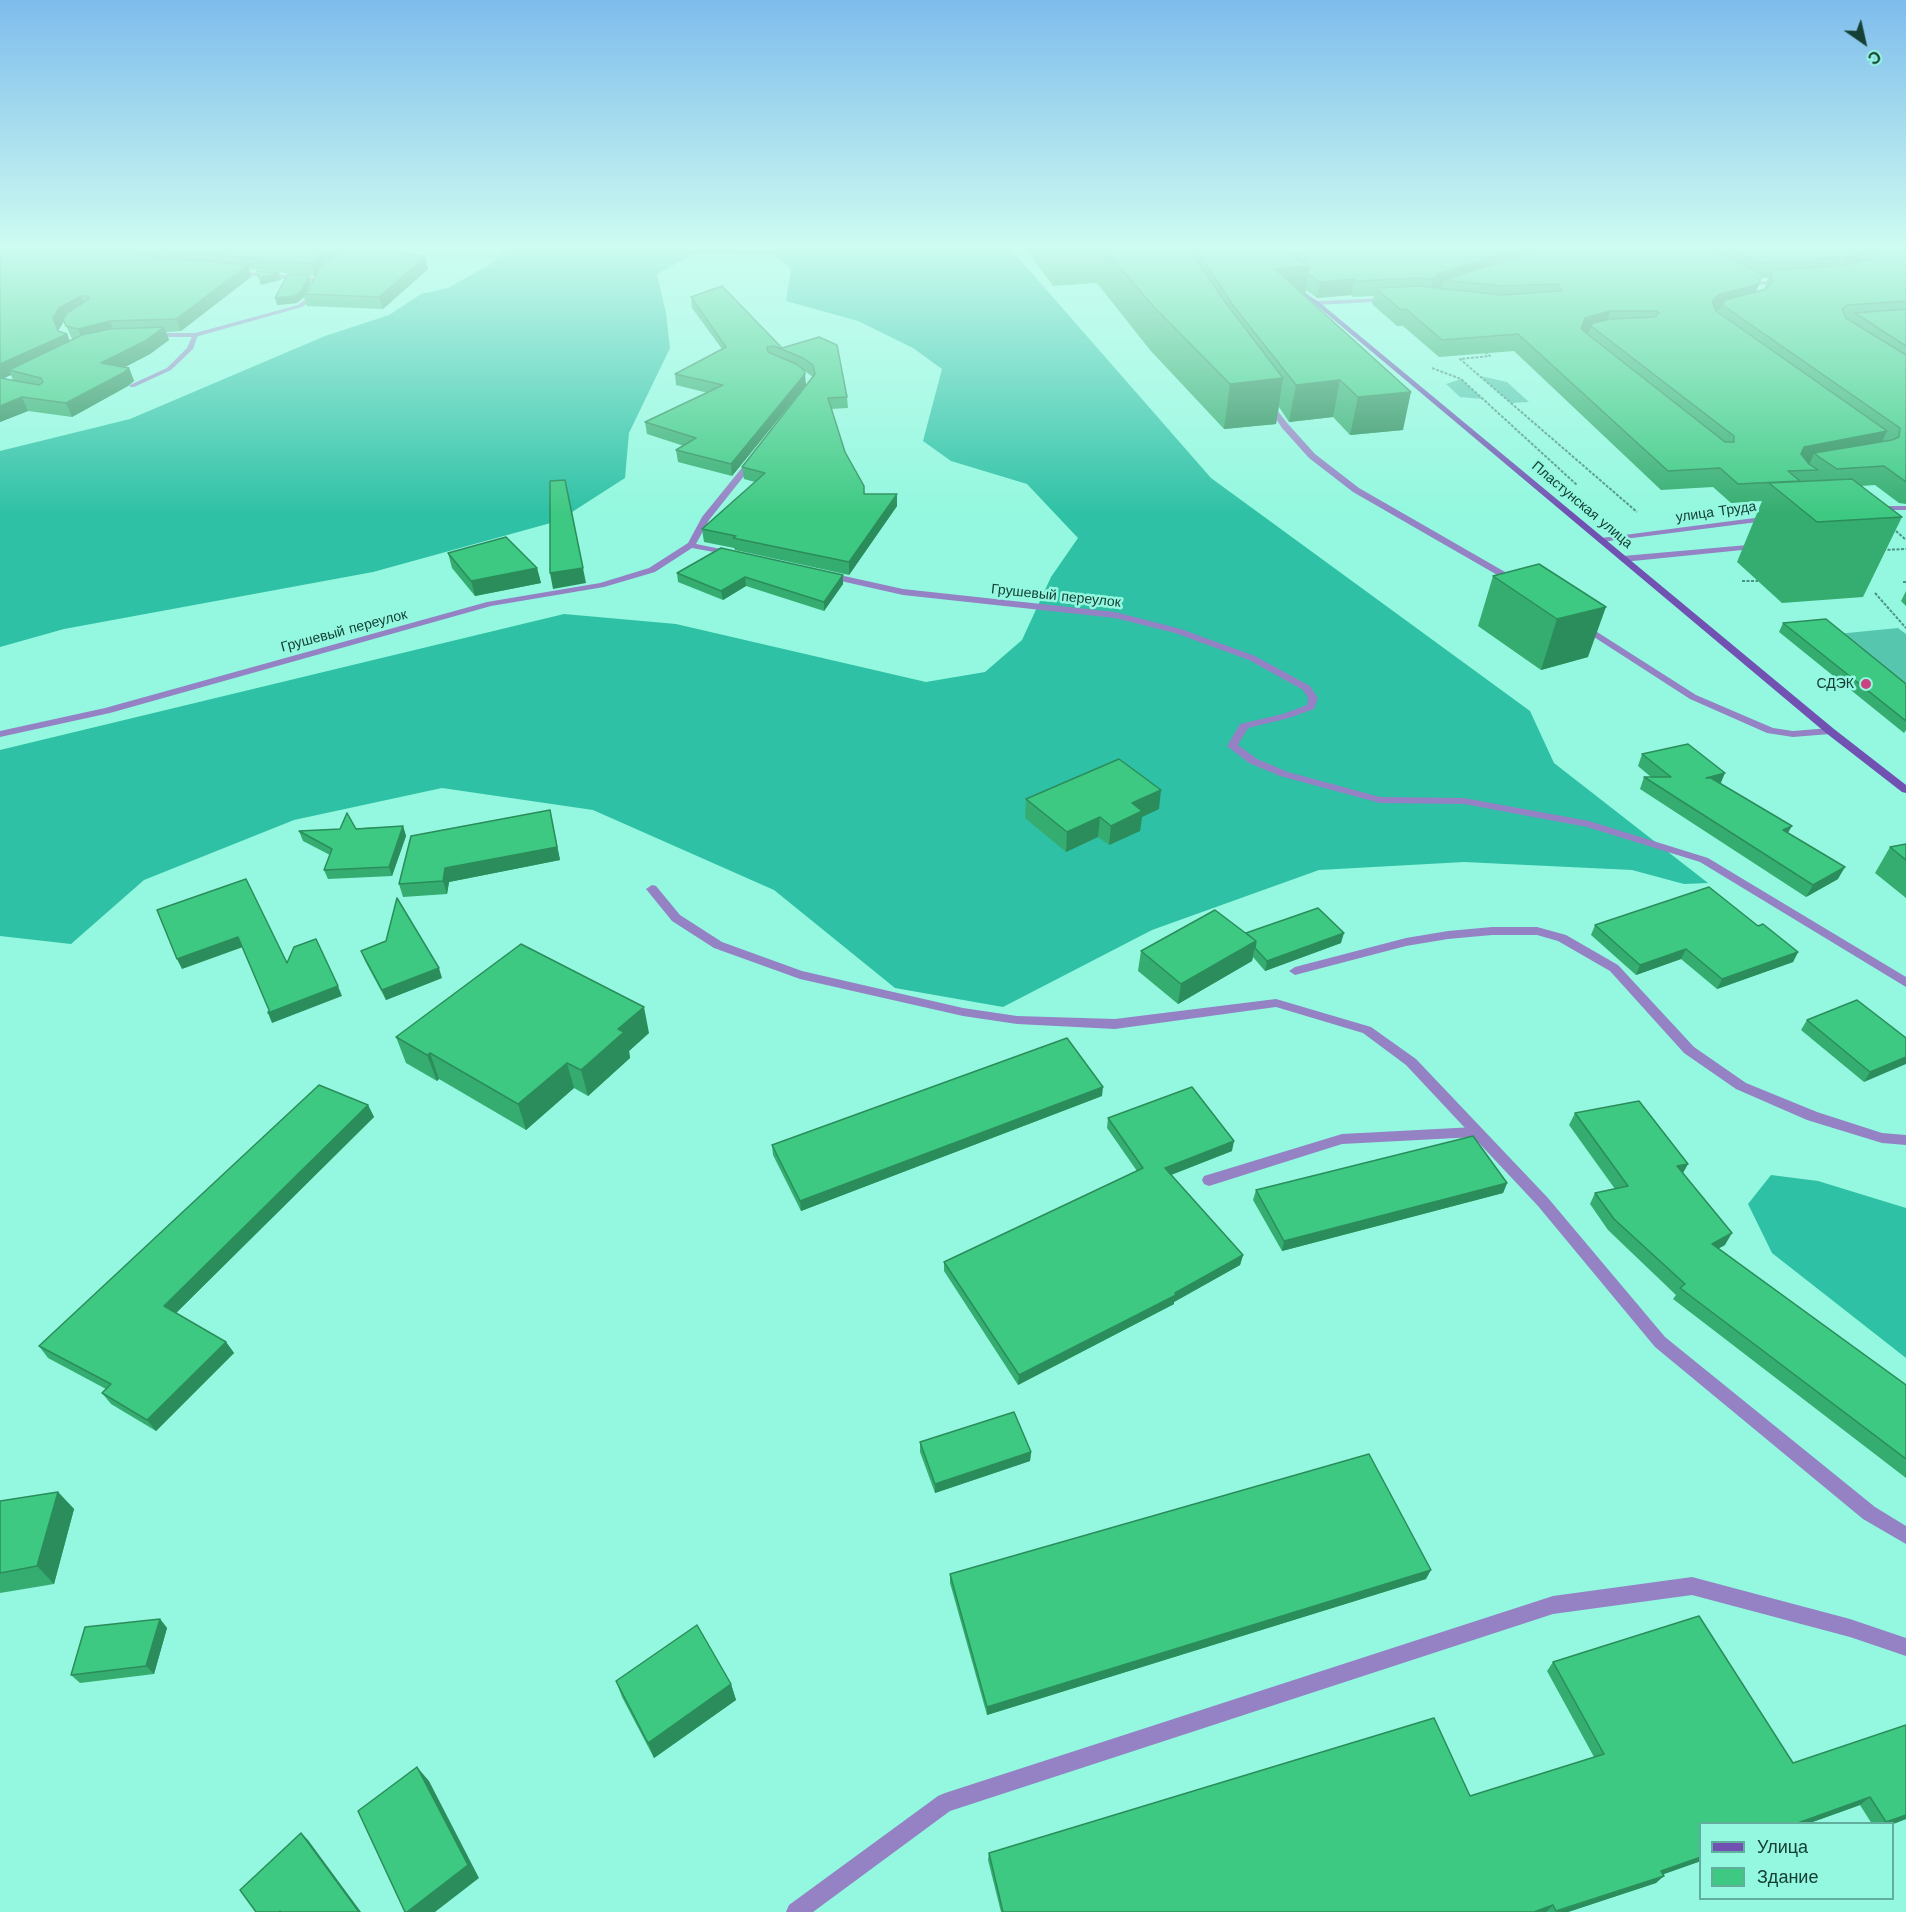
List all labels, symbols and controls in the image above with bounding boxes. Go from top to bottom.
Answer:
north arrow [1834,12,1894,72]
text: С [1864,46,1884,68]
street label: Пластунская улица [1528,458,1636,552]
street label: улица Труда [1675,498,1757,526]
street label: Грушевый переулок [990,581,1122,611]
street label: Грушевый переулок [279,606,409,656]
place label: СДЭК [1816,676,1854,692]
marker: СДЭК [1859,677,1873,691]
legend [1699,1822,1894,1900]
text: Улица [1757,1836,1808,1857]
text: Здание [1757,1866,1818,1887]

